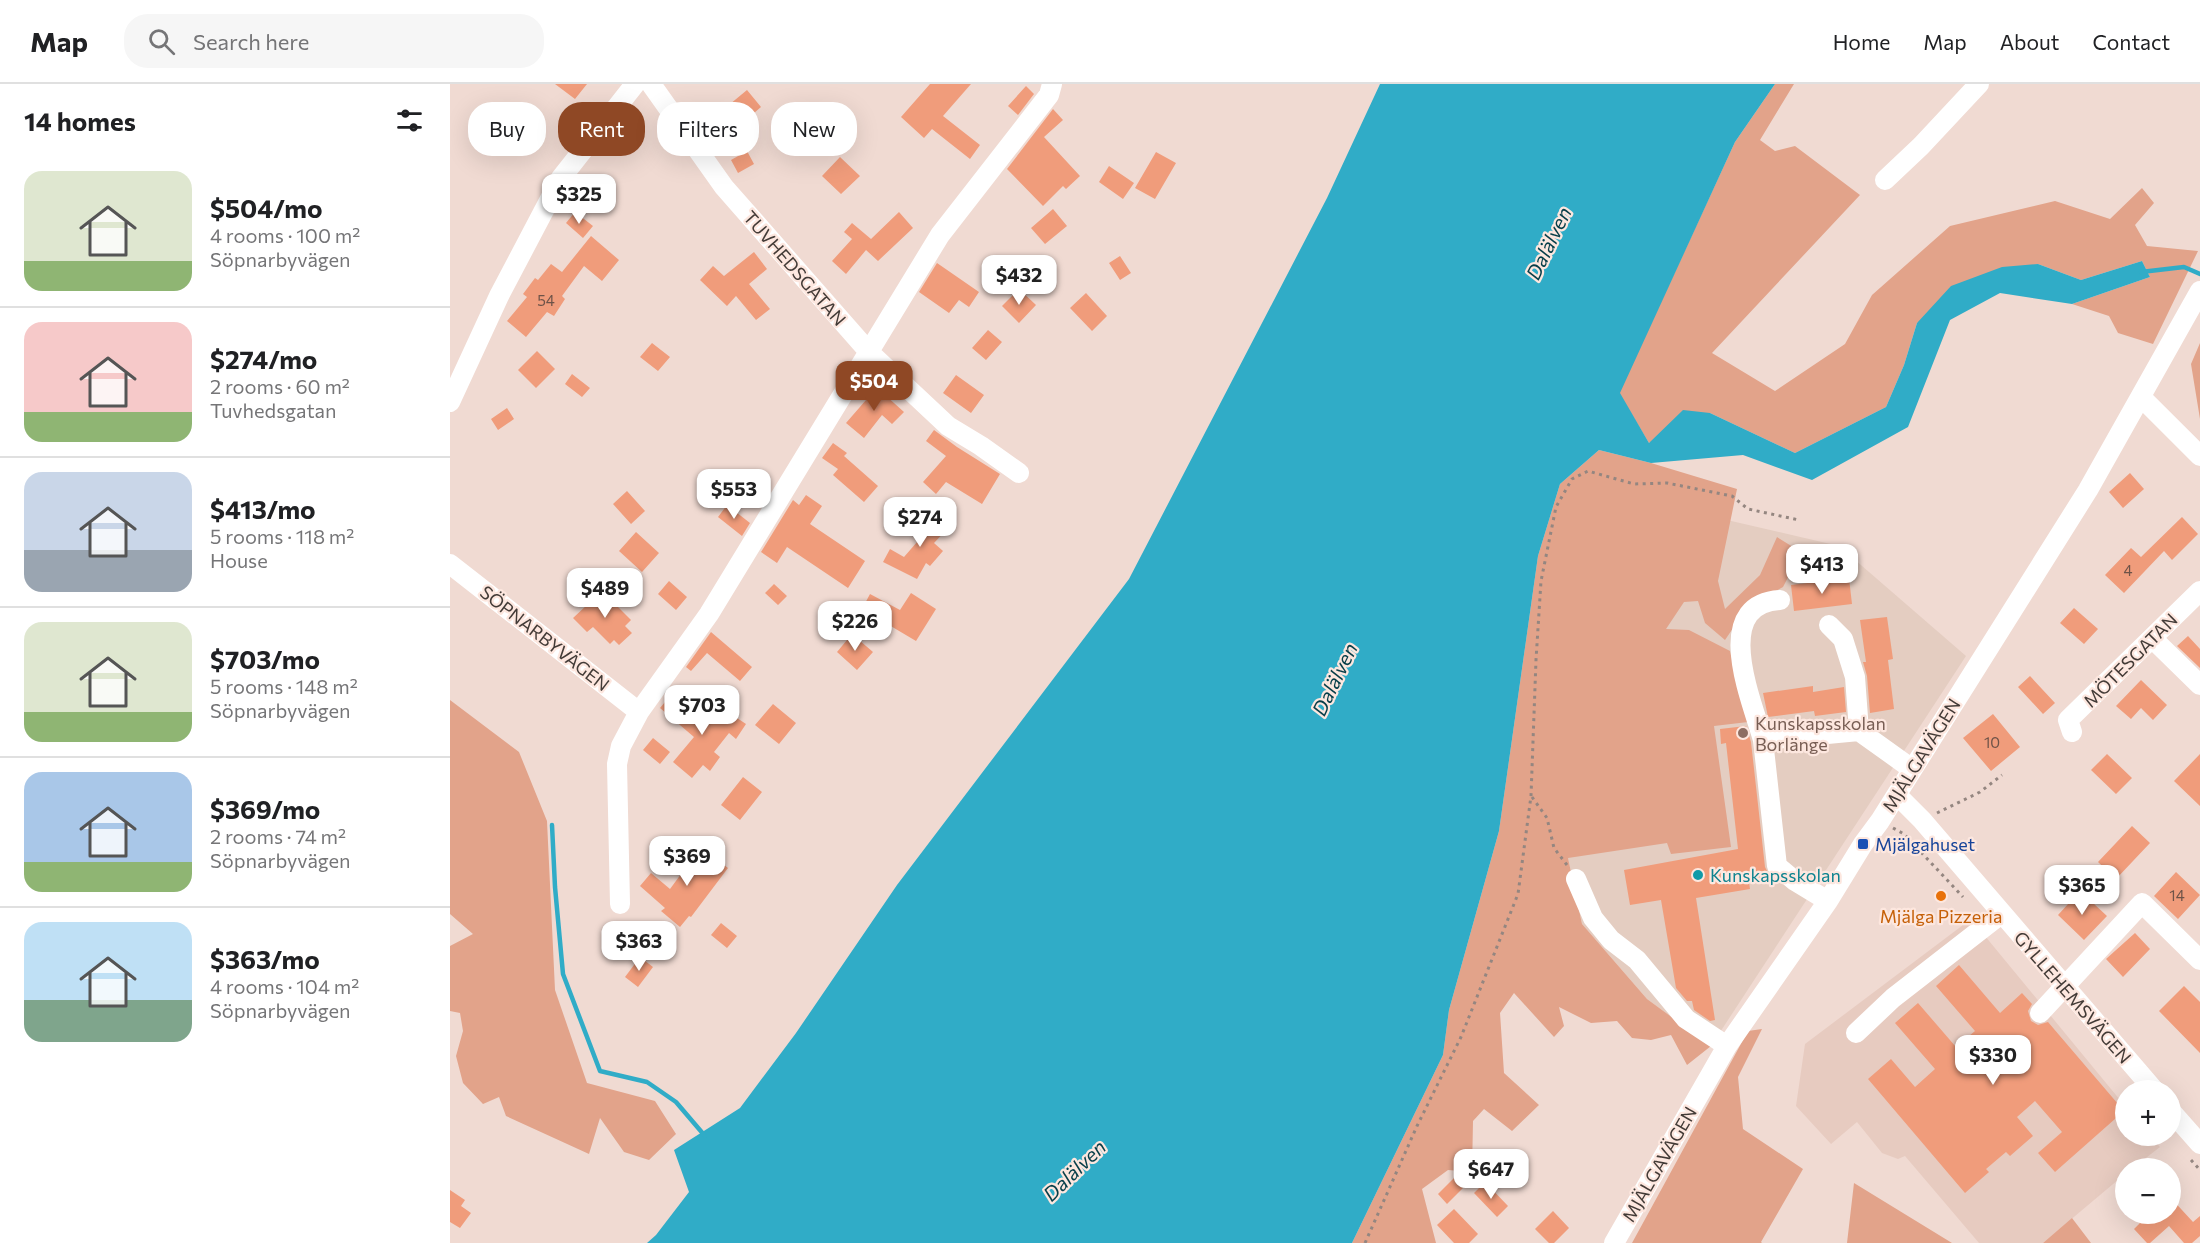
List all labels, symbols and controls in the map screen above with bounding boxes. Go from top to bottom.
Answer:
search box [124,14,544,68]
text: Map [30,24,88,58]
icon: search [145,25,178,58]
text: Search here [193,28,309,55]
text: Home [1833,29,1890,54]
text: Map [1923,29,1967,54]
text: About [2000,29,2059,54]
text: Contact [2092,29,2170,54]
chip: Buy [468,102,546,156]
chip: Rent [558,102,645,156]
chip: Filters [657,102,759,156]
chip: New [771,102,857,156]
icon: filters [393,104,426,137]
text: 14 homes [24,105,136,136]
pin: $325 [543,174,615,225]
text: $325 [556,181,602,205]
text: $504/mo [210,192,322,223]
icon: home [72,195,144,267]
water label: Dalälven [1520,203,1576,283]
street label: TUVHEDSGATAN [739,206,851,330]
text: 4 rooms · 100 m² [210,223,360,247]
text: Söpnarbyvägen [210,247,350,271]
pin: $432 [983,255,1055,306]
text: $432 [996,262,1042,286]
house number: 54 [537,291,555,309]
text: $274/mo [210,343,317,374]
icon: home [72,346,144,418]
pin: $504 [838,361,910,412]
text: $504 [850,368,898,392]
text: 2 rooms · 60 m² [210,374,350,398]
text: Tuvhedsgatan [210,398,337,422]
pin: $553 [698,469,770,520]
text: $553 [711,476,757,500]
text: $413/mo [210,493,316,524]
icon: home [72,496,144,568]
pin: $274 [884,497,956,548]
text: $274 [898,504,942,528]
text: 5 rooms · 118 m² [210,524,354,548]
pin: $413 [1786,544,1858,595]
text: House [210,548,268,572]
text: $413 [1800,551,1844,575]
house number: 4 [2124,561,2133,579]
pin: $489 [569,568,641,619]
text: $489 [581,575,629,599]
street label: SÖPNARBYVÄGEN [476,581,614,695]
pin: $226 [819,601,891,652]
text: $226 [832,608,878,632]
street label: MÖTESGATAN [2078,608,2182,712]
water label: Dalälven [1306,639,1362,719]
text: $703/mo [210,643,320,674]
icon: home [72,646,144,718]
text: 5 rooms · 148 m² [210,674,358,698]
pin: $703 [666,685,738,736]
text: $703 [678,692,726,716]
street label: MJÄLGAVÄGEN [1877,694,1965,816]
text: Söpnarbyvägen [210,698,350,722]
place label: Kunskapsskolan Borlänge [1755,712,1886,755]
marker: Kunskapsskolan Borlänge [1736,726,1750,740]
house number: 10 [1984,733,2000,751]
text: $369/mo [210,793,320,824]
icon: home [72,796,144,868]
text: 2 rooms · 74 m² [210,824,346,848]
place label: Mjälgahuset [1875,833,1975,855]
pin: $369 [651,836,723,887]
marker: Mjälgahuset [1856,837,1870,851]
text: $369 [663,843,711,867]
text: Söpnarbyvägen [210,848,350,872]
place label: Kunskapsskolan [1710,864,1841,886]
pin: $365 [2046,865,2118,916]
marker: Kunskapsskolan [1691,868,1705,882]
text: $365 [2058,872,2106,896]
house number: 14 [2169,886,2185,904]
marker: Mjälga Pizzeria [1934,889,1948,903]
place label: Mjälga Pizzeria [1880,905,2002,927]
pin: $363 [603,921,675,972]
street label: GYLLEHEMSVÄGEN [2010,926,2136,1068]
text: $363 [615,928,663,952]
text: $363/mo [210,943,320,974]
icon: home [72,946,144,1018]
text: 4 rooms · 104 m² [210,974,359,998]
text: Söpnarbyvägen [210,998,350,1022]
pin: $330 [1957,1035,2029,1086]
text: $330 [1969,1042,2017,1066]
map controls [2115,1080,2181,1224]
button: + [2115,1080,2181,1146]
street label: MJÄLGAVÄGEN [1617,1102,1701,1226]
water label: Dalälven [1038,1134,1110,1206]
pin: $647 [1455,1149,1527,1200]
text: $647 [1468,1156,1514,1180]
button: − [2115,1158,2181,1224]

